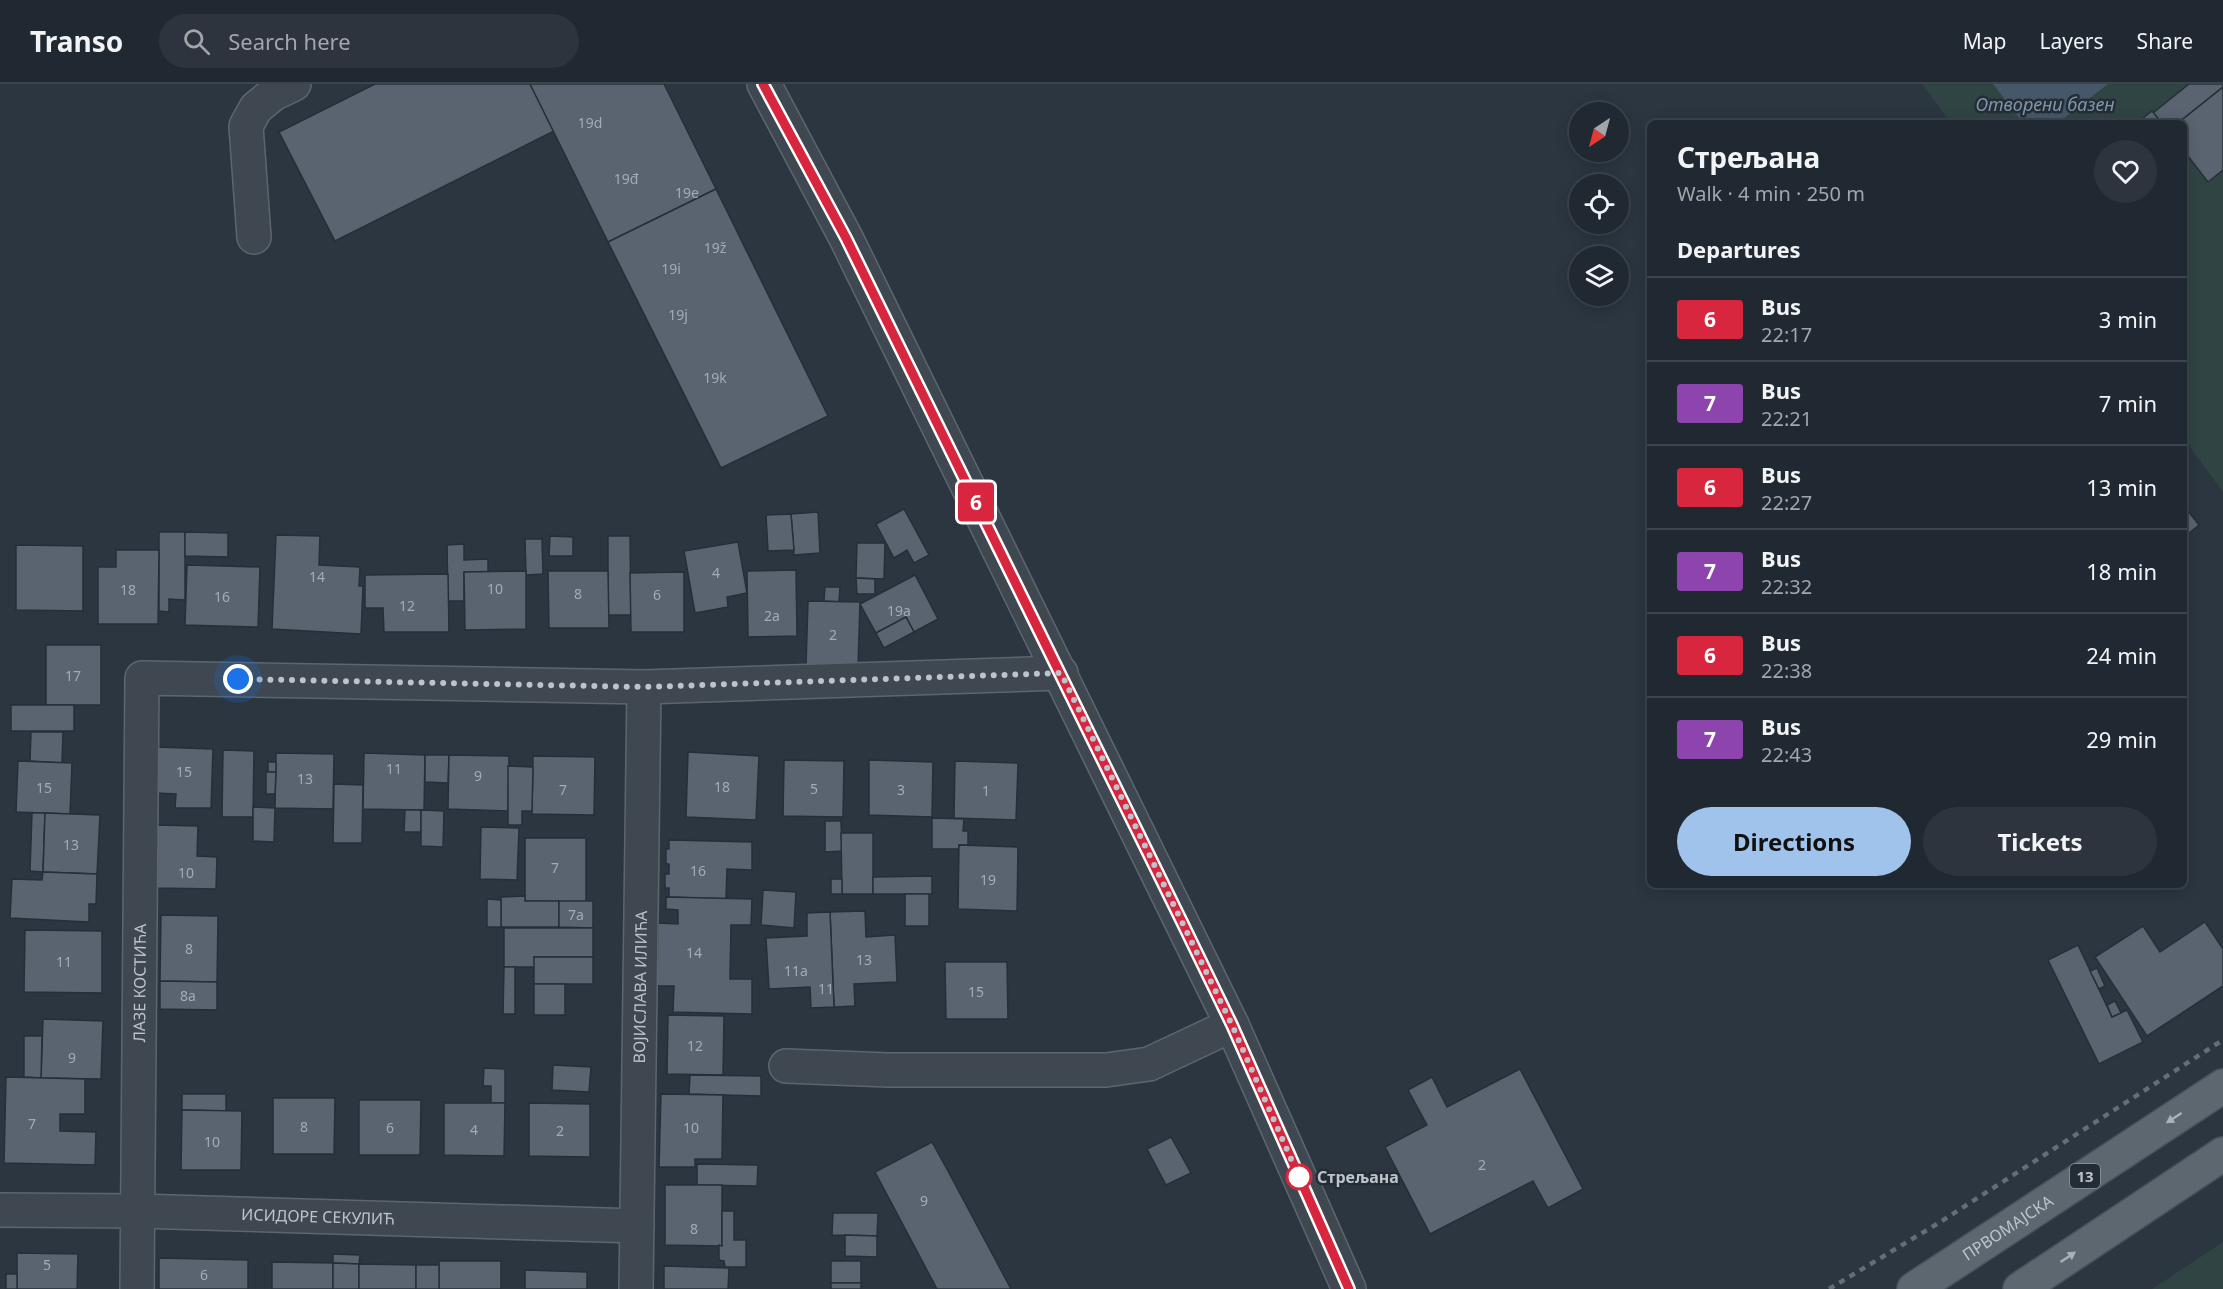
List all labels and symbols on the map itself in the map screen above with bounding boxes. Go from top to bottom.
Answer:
water label: Отворени базен [1975,92,2115,116]
north arrow [1569,102,1629,162]
house number: 19d [578,113,602,132]
house number: 19đ [614,169,639,188]
house number: 19e [675,183,699,202]
house number: 19ž [704,238,727,257]
house number: 19i [661,259,681,278]
house number: 19j [668,305,688,324]
house number: 19k [703,368,727,387]
line badge: 6 [956,482,996,522]
house number: 4 [712,563,720,582]
house number: 14 [309,567,325,586]
house number: 10 [487,579,503,598]
house number: 18 [120,580,136,599]
house number: 8 [574,584,582,603]
house number: 6 [653,585,661,604]
house number: 16 [214,587,230,606]
house number: 12 [399,596,415,615]
house number: 19a [887,601,911,620]
house number: 2a [764,606,780,625]
house number: 2 [829,625,837,644]
your location [223,664,253,694]
house number: 17 [65,666,81,685]
house number: 11 [386,759,402,778]
house number: 15 [176,762,192,781]
house number: 9 [474,766,482,785]
house number: 13 [297,769,313,788]
house number: 18 [714,777,730,796]
house number: 15 [36,778,52,797]
house number: 5 [810,779,818,798]
house number: 7 [559,780,567,799]
house number: 3 [897,780,905,799]
house number: 1 [982,781,990,800]
house number: 13 [63,835,79,854]
house number: 7 [551,858,559,877]
house number: 16 [690,861,706,880]
house number: 10 [178,863,194,882]
house number: 19 [980,870,996,889]
house number: 7a [568,905,584,924]
street label: ВОЈИСЛАВА ИЛИЋА [628,910,652,1063]
street label: ЛАЗЕ КОСТИЋА [128,923,151,1042]
house number: 8 [185,939,193,958]
house number: 14 [686,943,702,962]
house number: 13 [856,950,872,969]
house number: 11 [56,952,72,971]
house number: 11a [784,961,808,980]
house number: 11 [818,979,834,998]
house number: 15 [968,982,984,1001]
house number: 8a [180,986,196,1005]
house number: 12 [687,1036,703,1055]
house number: 9 [68,1048,76,1067]
one-way arrow [2166,1112,2182,1123]
house number: 7 [28,1114,36,1133]
house number: 8 [300,1117,308,1136]
house number: 6 [386,1118,394,1137]
house number: 10 [683,1118,699,1137]
house number: 4 [470,1120,478,1139]
house number: 2 [556,1121,564,1140]
house number: 10 [204,1132,220,1151]
house number: 2 [1478,1155,1486,1174]
marker: Стрељана [1286,1164,1312,1190]
road number: 13 [2070,1164,2100,1188]
place label: Стрељана [1317,1166,1399,1188]
street label: ПРВОМАЈСКА [1958,1189,2058,1265]
house number: 9 [920,1191,928,1210]
street label: ИСИДОРЕ СЕКУЛИЋ [241,1203,395,1230]
house number: 8 [690,1219,698,1238]
one-way arrow [2060,1251,2077,1262]
house number: 5 [43,1255,51,1274]
house number: 6 [200,1265,208,1284]

